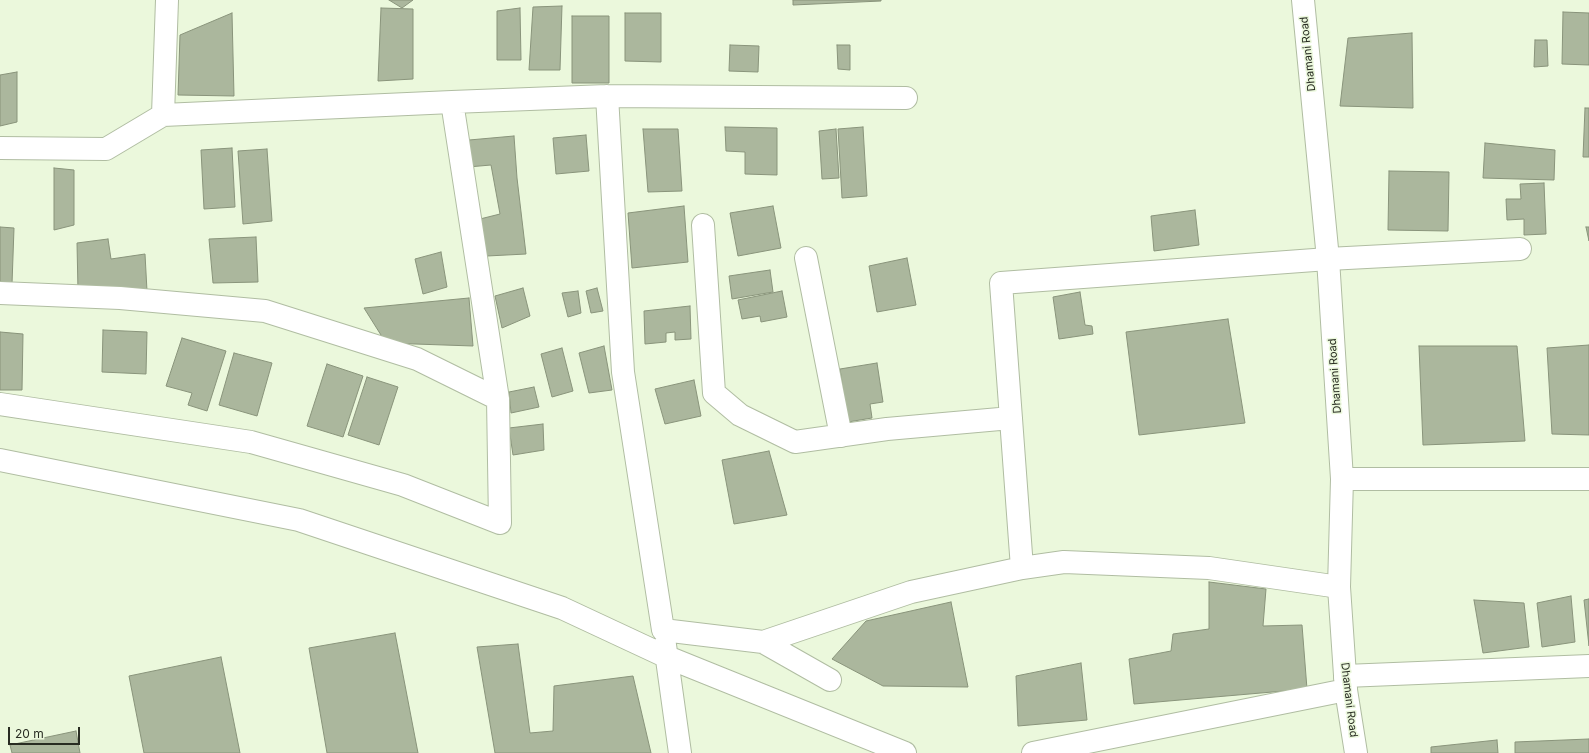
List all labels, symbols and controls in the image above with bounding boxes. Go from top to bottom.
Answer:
street label: Dhamani Road [1298,16,1318,92]
street label: Dhamani Road [1326,338,1344,414]
street label: Dhamani Road [1338,662,1360,738]
scale bar [10,719,82,745]
text: 20 m [15,726,44,741]

